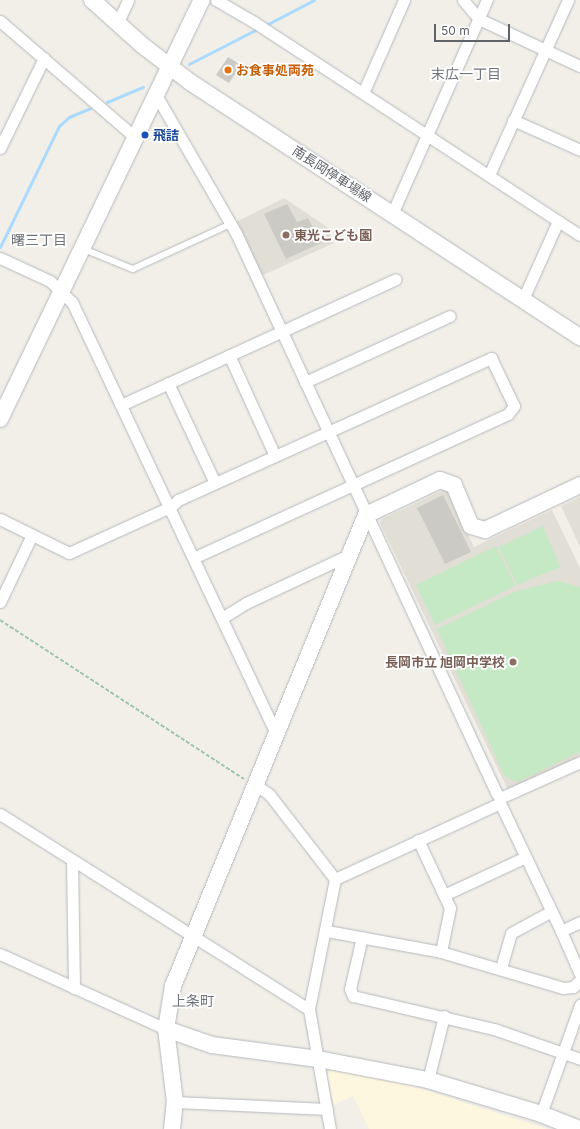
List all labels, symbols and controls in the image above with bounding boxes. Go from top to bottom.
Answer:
scale bar [436,16,512,42]
text: 50 m [441,23,470,38]
place label: お食事処両苑 [236,62,314,78]
marker: お食事処両苑 [223,65,233,75]
district label: 末広一丁目 [431,66,501,82]
place label: 飛詰 [153,127,179,143]
marker: 飛詰 [140,130,150,140]
street label: 南長岡停車場線 [290,143,374,205]
place label: 東光こども園 [294,227,372,243]
marker: 東光こども園 [281,230,291,240]
district label: 曙三丁目 [11,232,67,248]
place label: 長岡市立 旭岡中学校 [385,654,505,670]
marker: 長岡市立 旭岡中学校 [508,657,518,667]
district label: 上条町 [172,993,214,1009]

